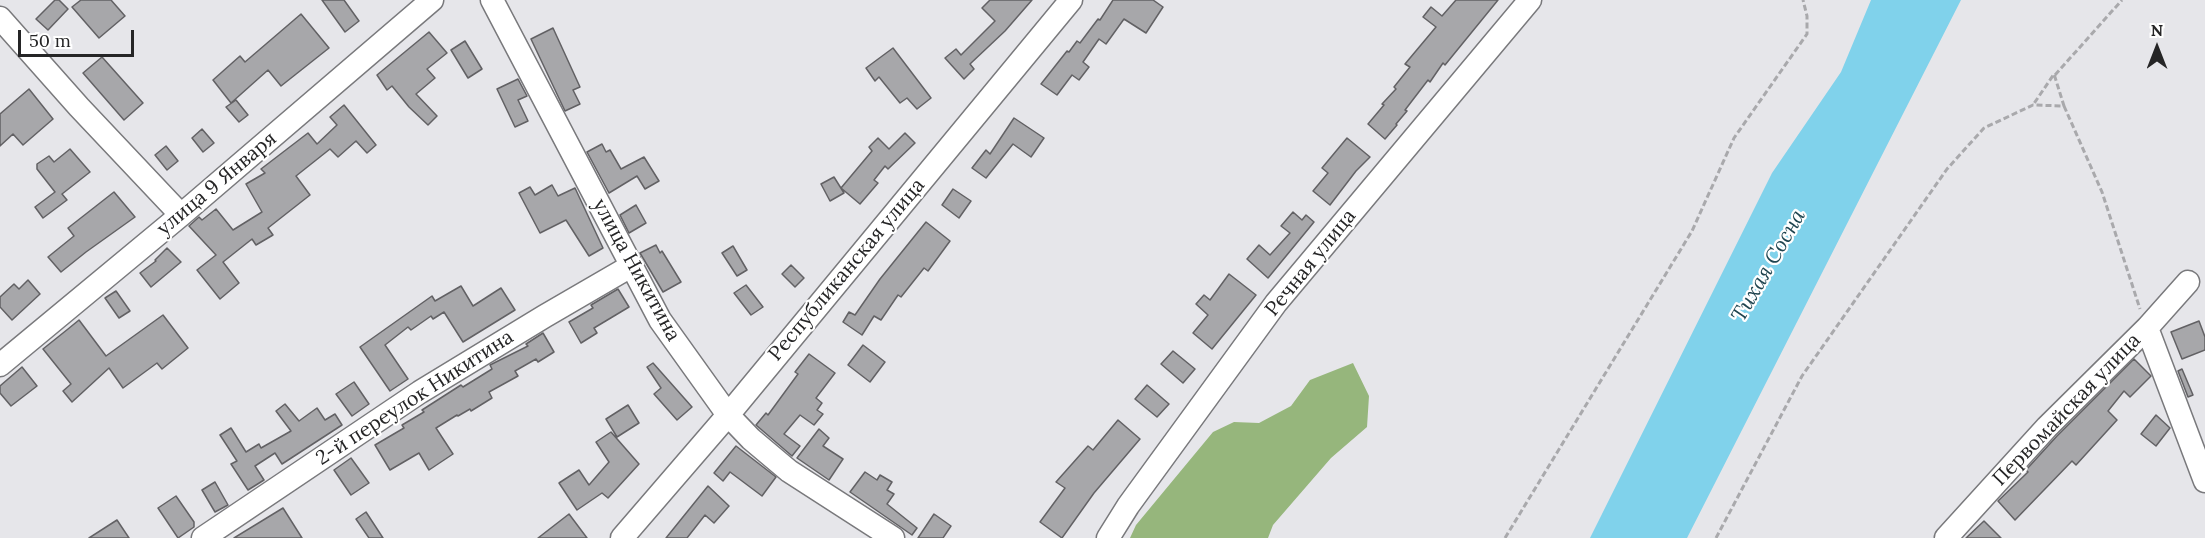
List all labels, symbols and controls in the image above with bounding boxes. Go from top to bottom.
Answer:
scale bar [21,18,136,56]
north arrow [2127,18,2187,78]
text: N [2151,20,2163,40]
text: 50 m [29,29,71,52]
street label: улица 9 Января [152,127,282,241]
street label: Республиканская улица [764,174,930,366]
street label: улица Никитина [587,195,685,345]
street label: Речная улица [1261,205,1361,321]
water label: Тихая Сосна [1727,205,1811,327]
street label: 2-й переулок Никитина [312,325,518,471]
street label: Первомайская улица [1988,329,2146,491]

